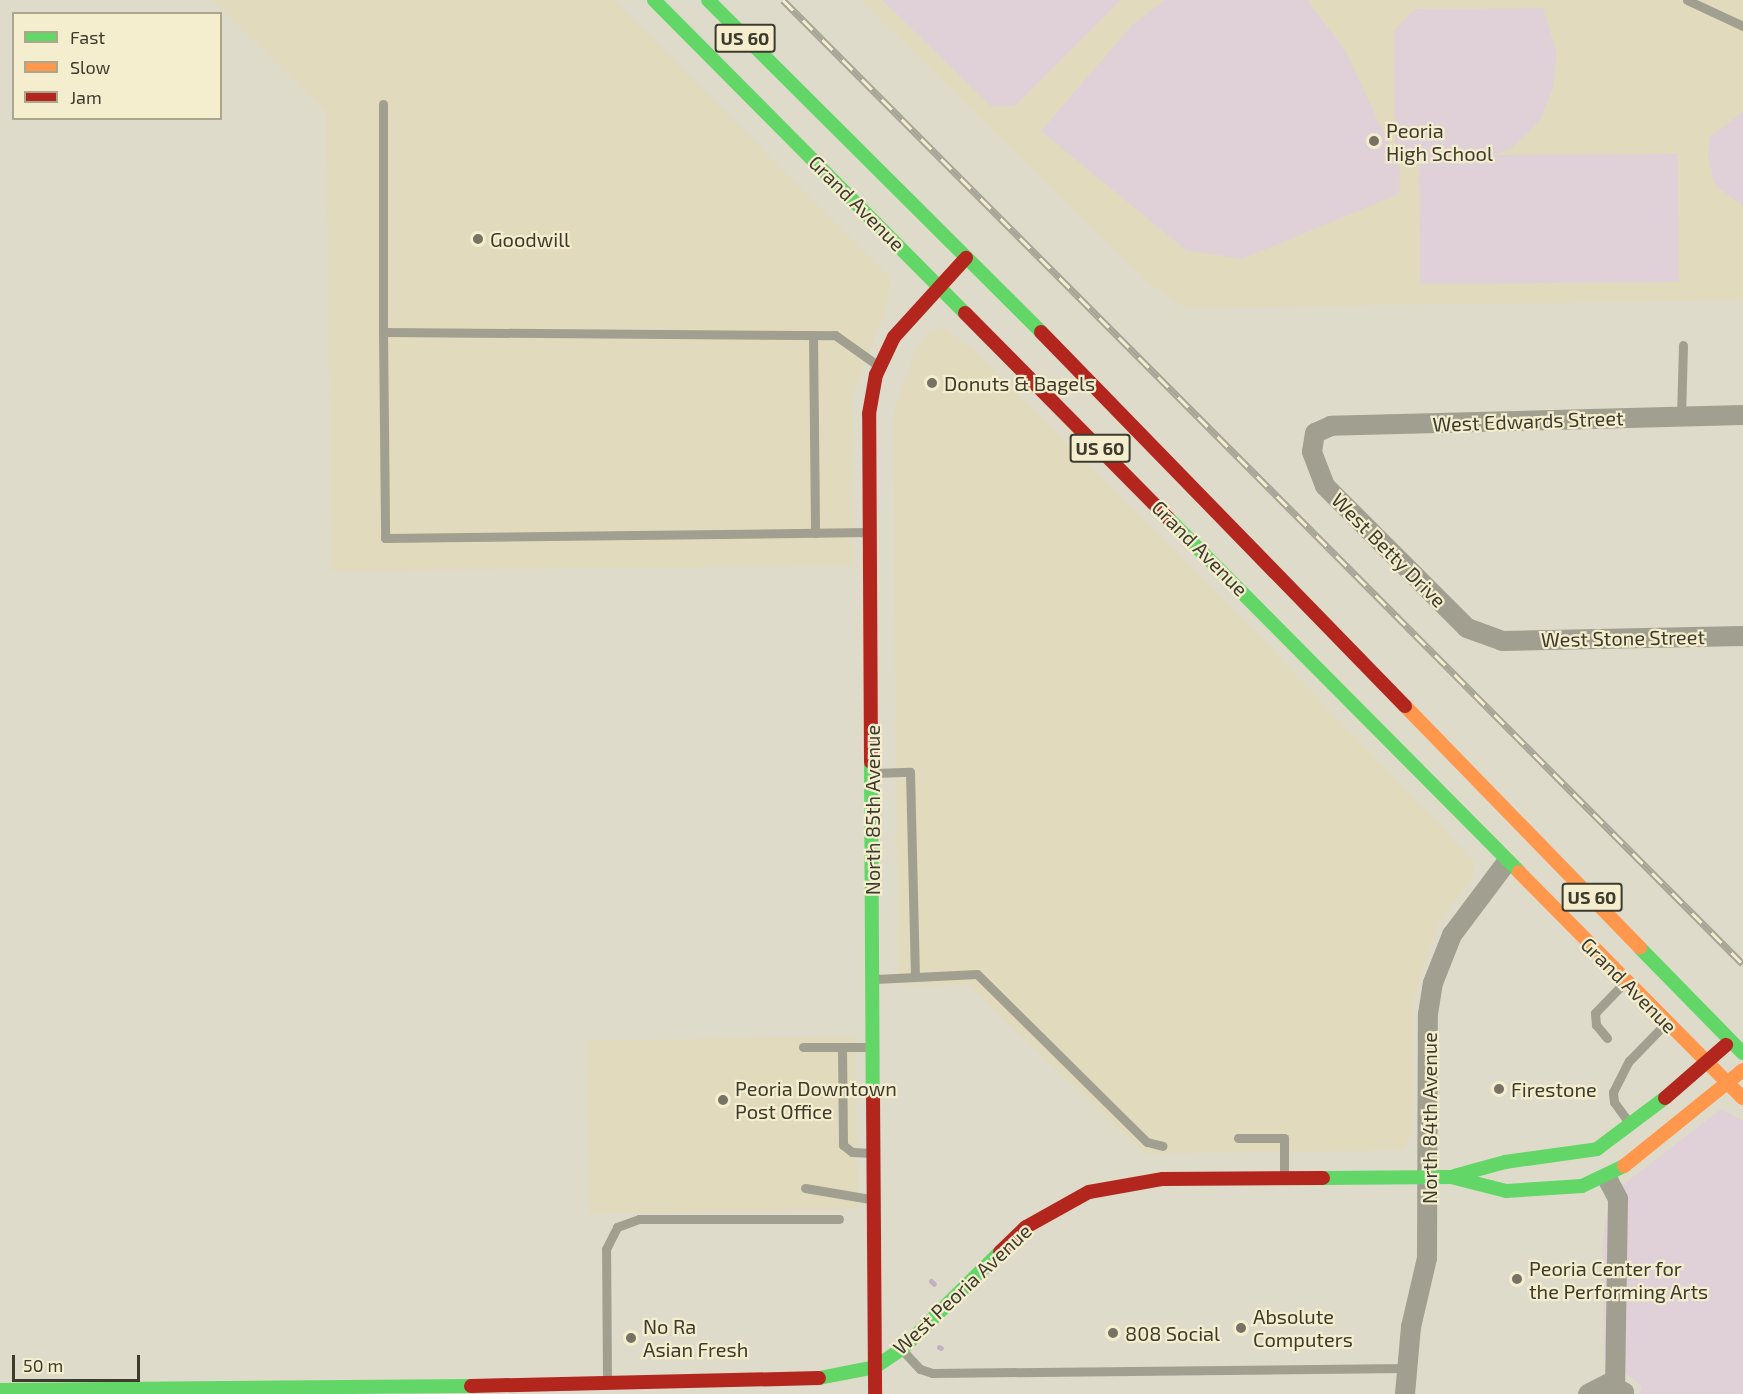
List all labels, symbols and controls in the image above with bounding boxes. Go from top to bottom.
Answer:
legend [12,12,222,120]
road number: US 60 [714,23,777,53]
text: Fast [70,26,105,48]
text: Slow [70,56,110,78]
text: Jam [70,86,102,108]
place label: Peoria High School [1386,118,1493,165]
marker: Peoria High School [1367,134,1381,148]
street label: Grand Avenue [804,150,910,256]
place label: Goodwill [490,227,570,251]
marker: Goodwill [471,232,485,246]
place label: Donuts & Bagels [944,371,1095,395]
marker: Donuts & Bagels [925,376,939,390]
street label: West Edwards Street [1432,406,1624,436]
road number: US 60 [1068,433,1132,463]
street label: West Betty Drive [1327,488,1451,612]
street label: Grand Avenue [1147,495,1253,601]
street label: West Stone Street [1541,625,1705,651]
street label: North 85th Avenue [860,725,884,895]
road number: US 60 [1560,882,1624,912]
street label: Grand Avenue [1576,932,1682,1038]
street label: North 84th Avenue [1417,1032,1441,1204]
place label: Peoria Downtown Post Office [735,1076,897,1123]
place label: Firestone [1511,1077,1597,1101]
marker: Firestone [1492,1082,1506,1096]
marker: Peoria Downtown Post Office [716,1093,730,1107]
street label: West Peoria Avenue [888,1219,1036,1359]
place label: Peoria Center for the Performing Arts [1529,1256,1709,1303]
marker: Peoria Center for the Performing Arts [1510,1272,1524,1286]
place label: Absolute Computers [1253,1304,1353,1351]
place label: No Ra Asian Fresh [643,1314,748,1361]
place label: 808 Social [1125,1321,1220,1345]
marker: Absolute Computers [1234,1321,1248,1335]
marker: 808 Social [1106,1326,1120,1340]
marker: No Ra Asian Fresh [624,1331,638,1345]
scale bar [15,1343,142,1381]
text: 50 m [23,1354,63,1376]

